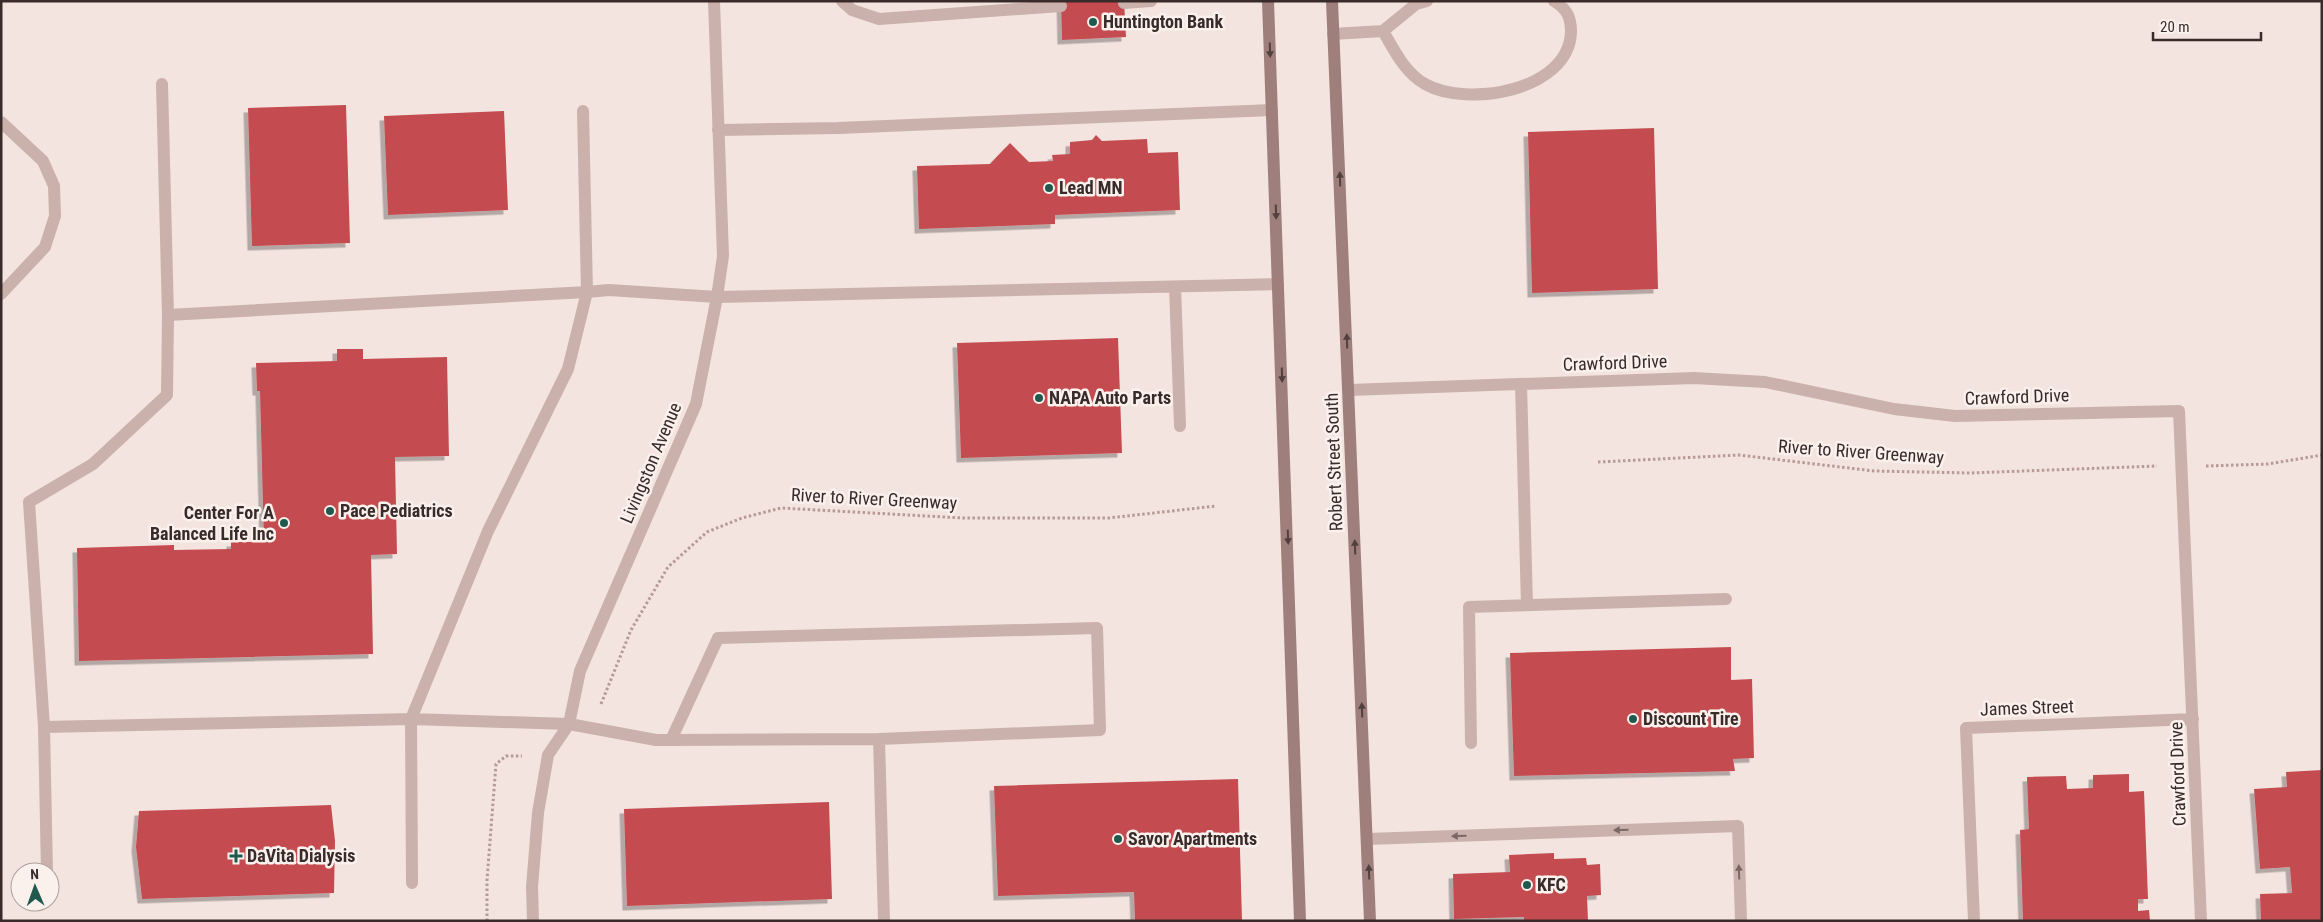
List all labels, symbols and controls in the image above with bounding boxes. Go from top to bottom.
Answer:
scale bar [2153,10,2260,42]
place label: Huntington Bank [1103,11,1223,32]
marker: Huntington Bank [1087,16,1099,28]
text: 20 m [2160,18,2190,36]
one-way arrow [1266,42,1274,58]
one-way arrow [1335,170,1343,186]
place label: Lead MN [1059,177,1122,198]
marker: Lead MN [1043,182,1055,194]
one-way arrow [1272,205,1280,221]
one-way arrow [1342,333,1350,349]
street label: Crawford Drive [1562,350,1668,375]
one-way arrow [1278,367,1286,383]
street label: Crawford Drive [1964,384,2070,409]
place label: NAPA Auto Parts [1049,387,1171,408]
marker: NAPA Auto Parts [1033,392,1045,404]
street label: Robert Street South [1321,392,1346,532]
street label: Livingston Avenue [616,399,685,526]
street label: River to River Greenway [1777,435,1945,468]
street label: River to River Greenway [790,484,958,513]
place label: Pace Pediatrics [340,500,453,521]
place label: Center For A Balanced Life Inc [150,502,274,544]
marker: Pace Pediatrics [324,505,336,517]
marker: Center For A Balanced Life Inc [278,517,290,529]
one-way arrow [1284,529,1292,545]
one-way arrow [1351,539,1359,555]
street label: James Street [1980,695,2074,720]
one-way arrow [1357,701,1365,717]
place label: Discount Tire [1643,708,1739,729]
marker: Discount Tire [1627,713,1639,725]
street label: Crawford Drive [2165,721,2190,827]
one-way arrow [1613,826,1629,834]
place label: Savor Apartments [1128,828,1257,849]
one-way arrow [1451,832,1467,840]
marker: Savor Apartments [1112,833,1124,845]
place label: DaVita Dialysis [247,845,355,866]
marker: DaVita Dialysis [229,849,243,863]
north arrow [10,862,60,912]
one-way arrow [1364,864,1372,880]
one-way arrow [1735,864,1743,880]
text: N [30,866,39,882]
place label: KFC [1537,874,1566,895]
marker: KFC [1521,879,1533,891]

